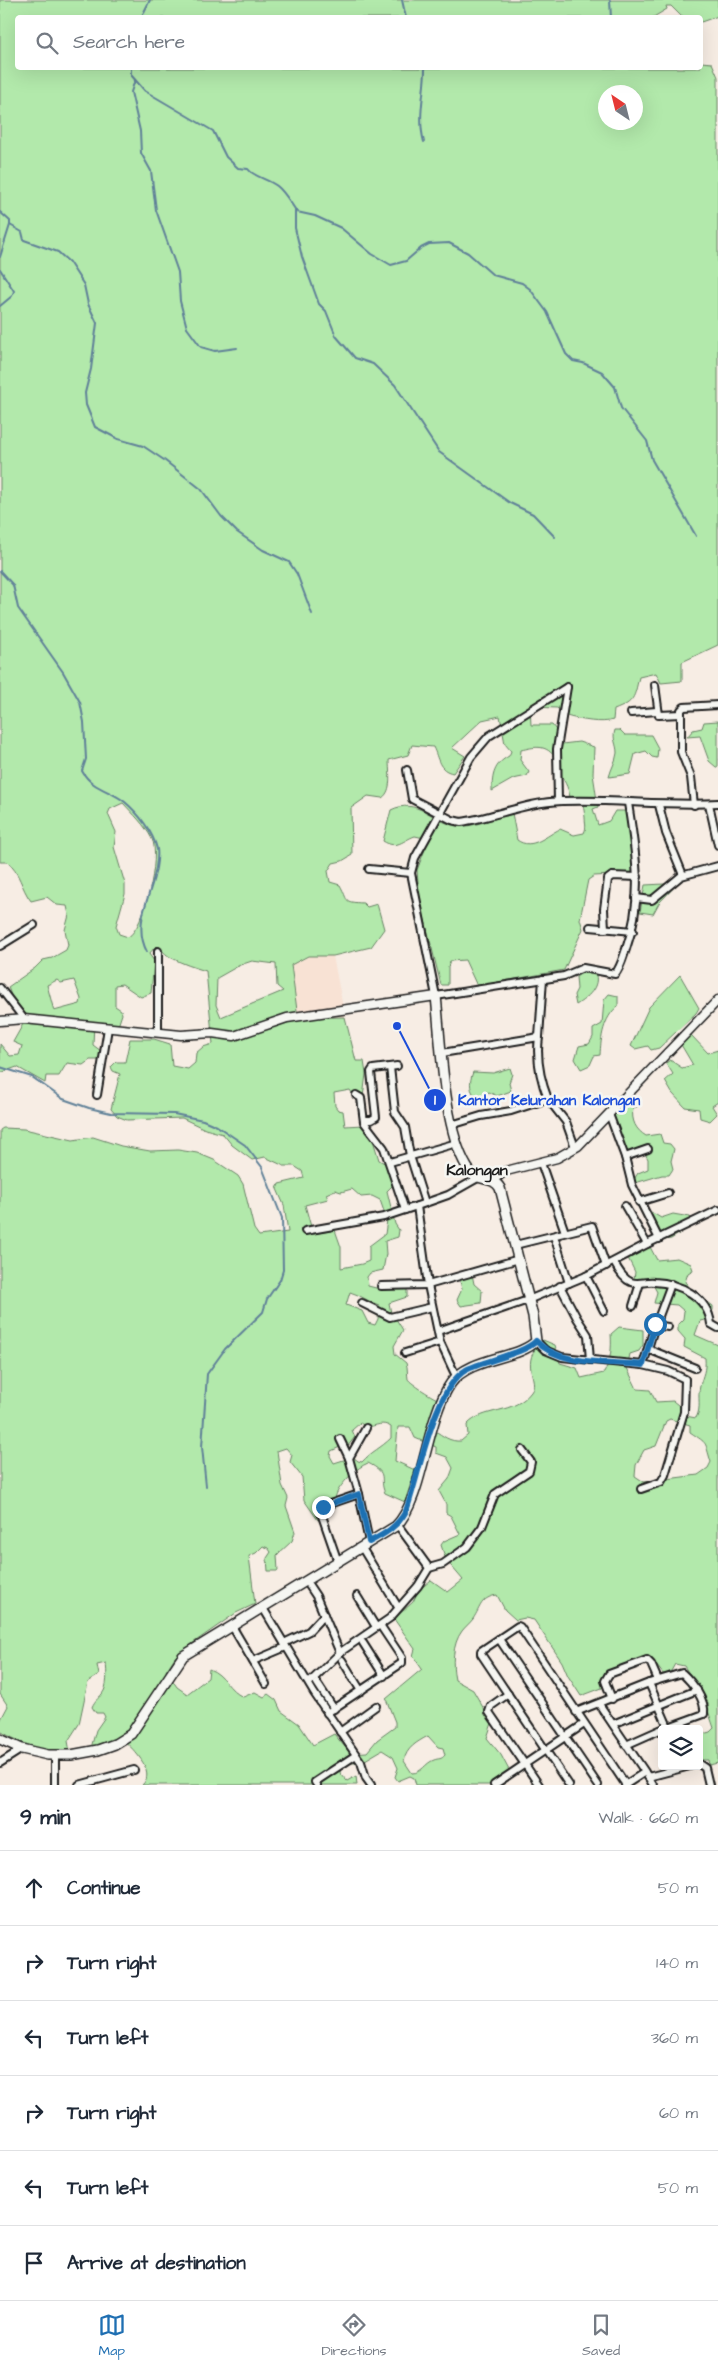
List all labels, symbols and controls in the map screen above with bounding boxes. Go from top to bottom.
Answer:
search box [15,15,703,70]
icon: search [33,29,61,57]
text: Search here [73,29,185,56]
north arrow [598,85,643,130]
callout: Kantor Kelurahan Kalongan [423,1085,650,1115]
text: 1 [434,1090,436,1111]
text: Kantor Kelurahan Kalongan [458,1090,641,1113]
district label: Kalongan [446,1159,508,1183]
route start [644,1313,667,1336]
route end [312,1496,335,1519]
map controls [658,1725,703,1770]
button: layers [658,1725,703,1770]
text: 9 min [20,1803,70,1832]
text: Walk · 660 m [598,1807,698,1829]
icon: ahead [20,1874,48,1902]
text: Continue [67,1875,141,1902]
text: 50 m [658,1877,698,1899]
icon: right [20,1949,48,1977]
text: Turn right [67,1950,156,1977]
text: 140 m [656,1952,698,1974]
icon: left [20,2024,48,2052]
text: Turn left [67,2025,148,2052]
text: 360 m [651,2027,698,2049]
icon: right [20,2099,48,2127]
text: Turn right [67,2100,156,2127]
text: 60 m [659,2102,698,2124]
icon: left [20,2174,48,2202]
text: Turn left [67,2175,148,2202]
text: 50 m [658,2177,698,2199]
icon: arrive [20,2249,48,2277]
text: Arrive at destination [67,2250,246,2277]
tab: Map [98,2311,126,2361]
tab: Directions [321,2311,386,2361]
tab: Saved [582,2311,620,2361]

